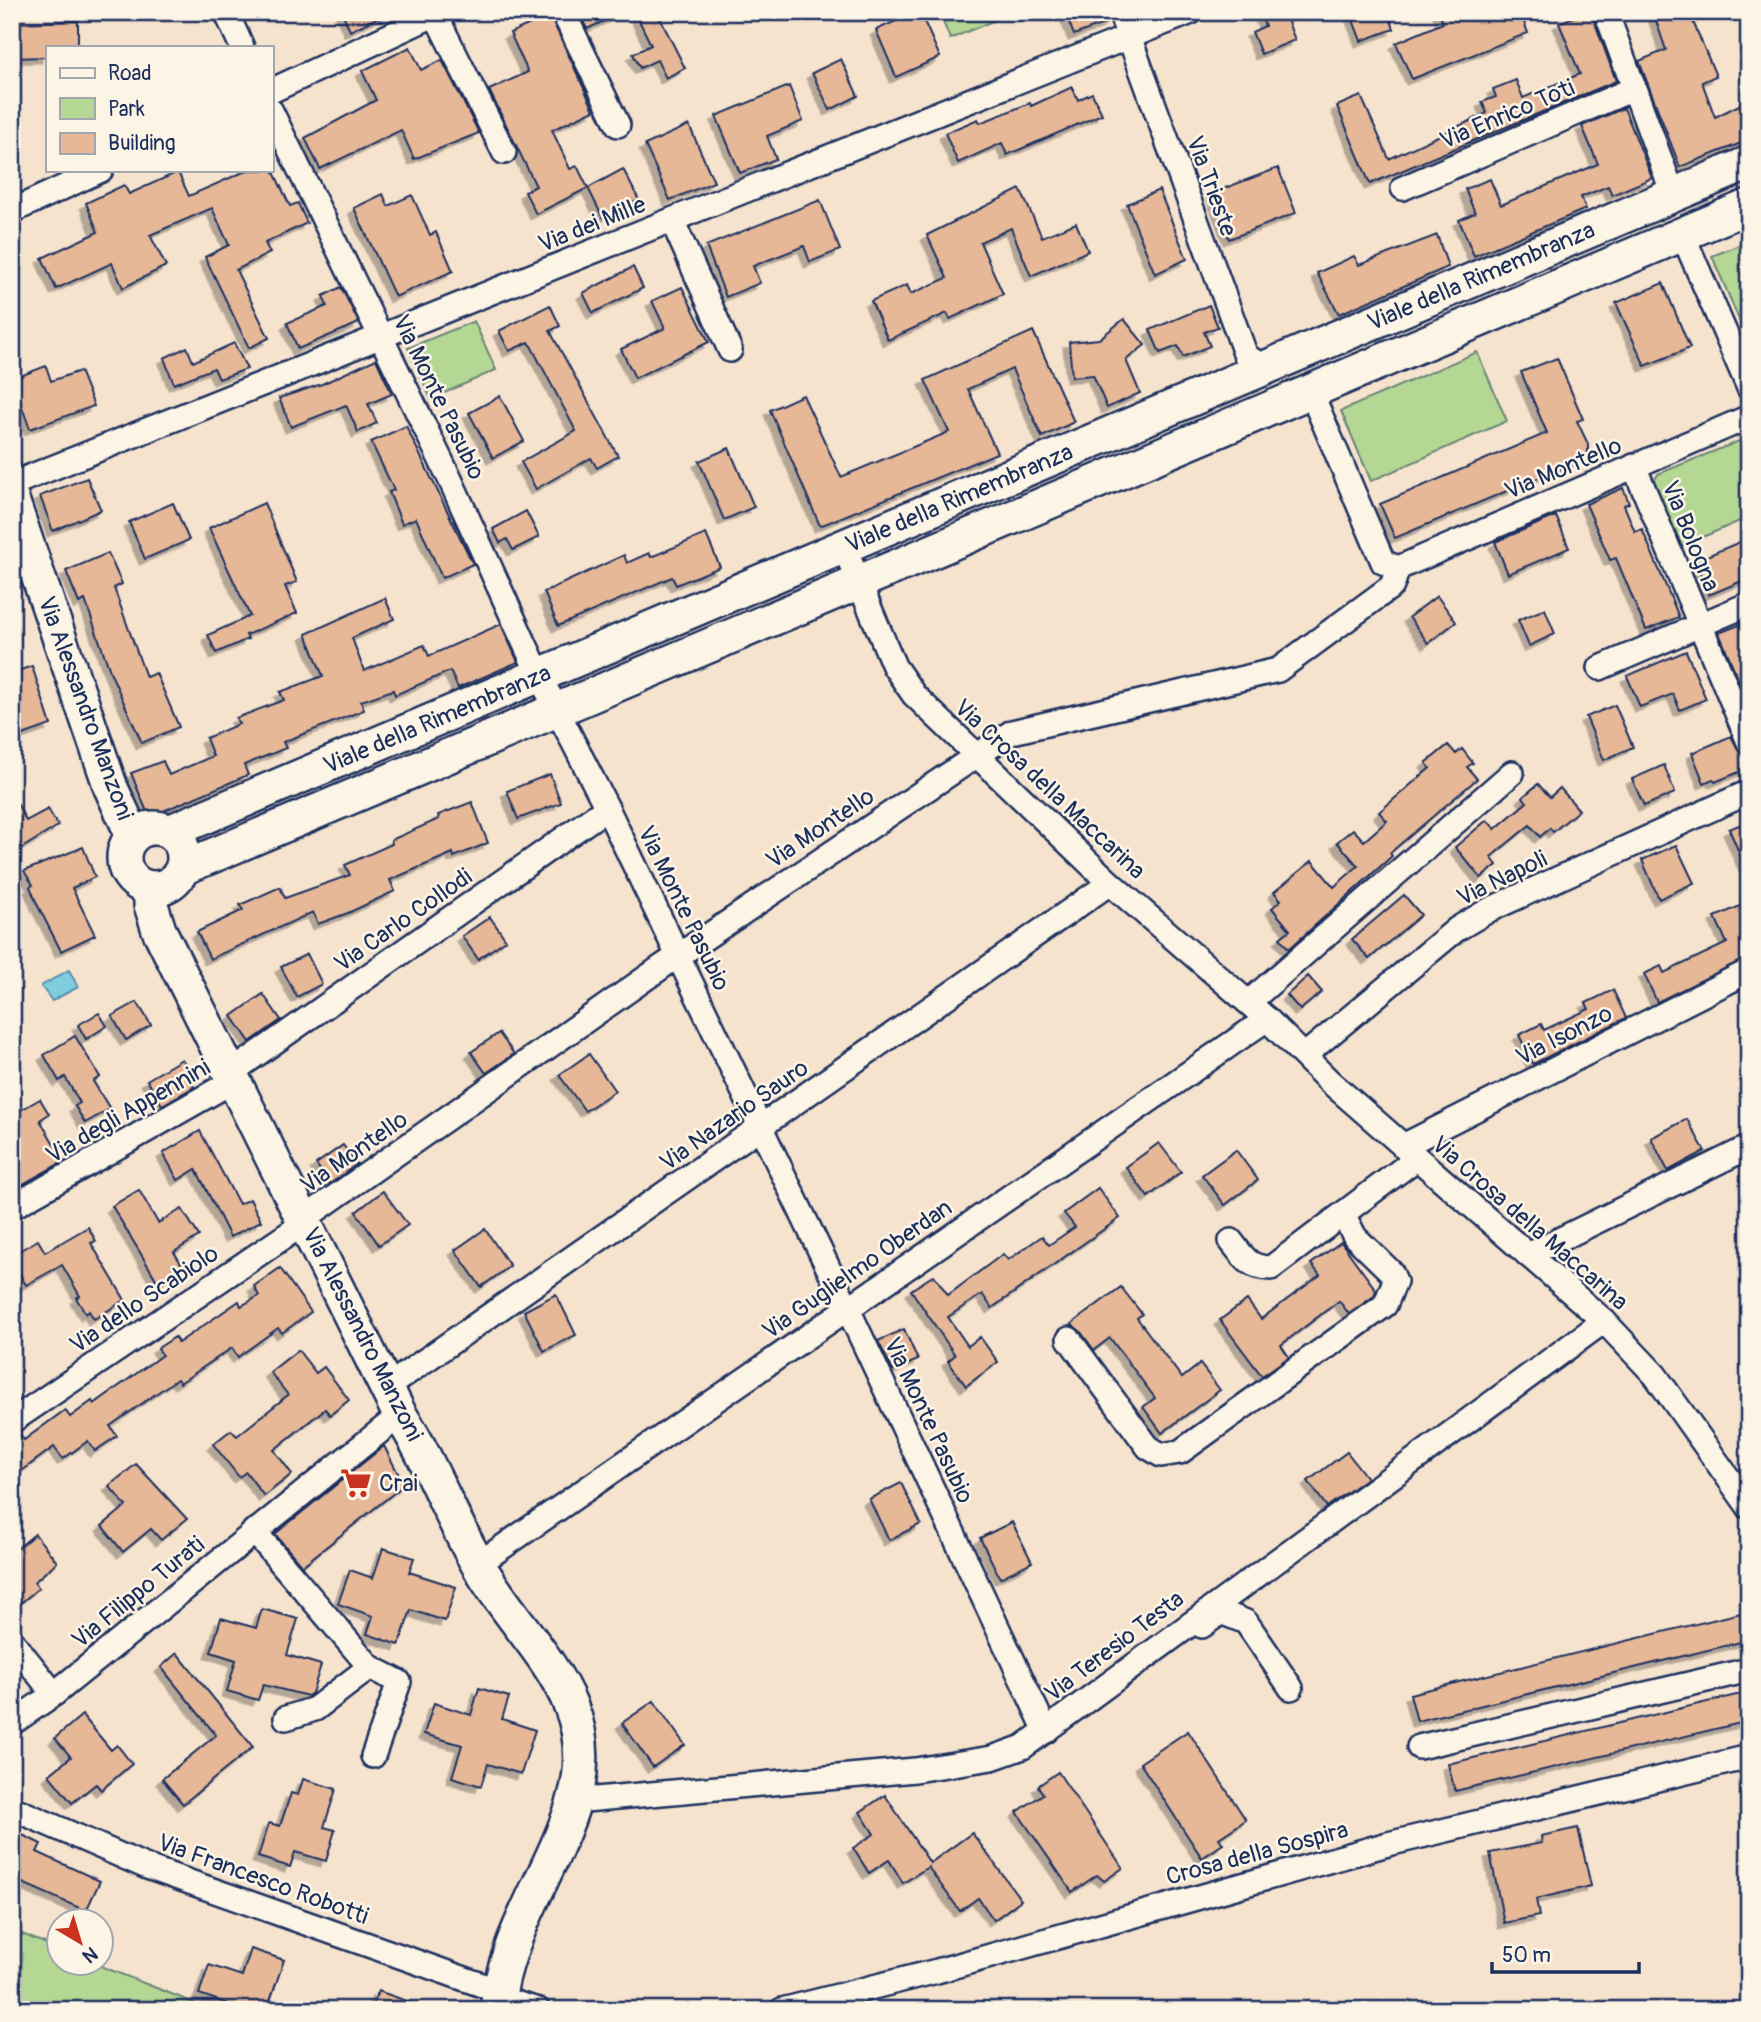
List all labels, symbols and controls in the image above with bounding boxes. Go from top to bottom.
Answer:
legend [46,46,273,172]
text: Road [108,60,152,87]
street label: Via Enrico Toti [1436,73,1579,156]
text: Park [108,96,145,123]
text: Building [108,130,175,157]
street label: Via Trieste [1180,132,1243,240]
street label: Via dei Mille [534,190,650,259]
street label: Viale della Rimembranza [1363,215,1599,337]
street label: Via Monte Pasubio [386,310,491,484]
street label: Via Montello [1500,431,1626,506]
street label: Viale della Rimembranza [841,437,1077,559]
street label: Via Bologna [1655,477,1726,596]
street label: Via Alessandro Manzoni [32,592,139,824]
street label: Viale della Rimembranza [319,658,555,780]
street label: Via Crosa della Maccarina [948,693,1151,886]
street label: Via Montello [761,782,880,875]
street label: Via Monte Pasubio [631,821,736,995]
street label: Via Napoli [1452,844,1552,913]
street label: Via Carlo Collodi [329,862,478,979]
street label: Via Isonzo [1511,999,1617,1072]
street label: Via degli Appennini [41,1053,216,1170]
street label: Via Nazario Sauro [654,1053,814,1177]
street label: Via Montello [295,1105,414,1200]
street label: Via Crosa della Maccarina [1425,1130,1634,1317]
street label: Via Guglielmo Oberdan [757,1193,958,1346]
street label: Via Alessandro Manzoni [296,1223,429,1446]
street label: Via dello Scabiolo [64,1239,224,1360]
street label: Via Monte Pasubio [877,1333,980,1508]
supermarket icon: Crai [339,1466,373,1500]
place label: Crai [379,1469,418,1498]
street label: Via Filippo Turati [66,1530,210,1655]
street label: Via Teresio Testa [1039,1585,1190,1708]
street label: Crosa della Sospira [1163,1815,1351,1892]
street label: Via Francesco Robotti [153,1828,372,1931]
north arrow [46,1906,116,1976]
scale bar [1492,1931,1638,1975]
text: N [77,1941,102,1968]
text: 50 m [1502,1942,1551,1969]

